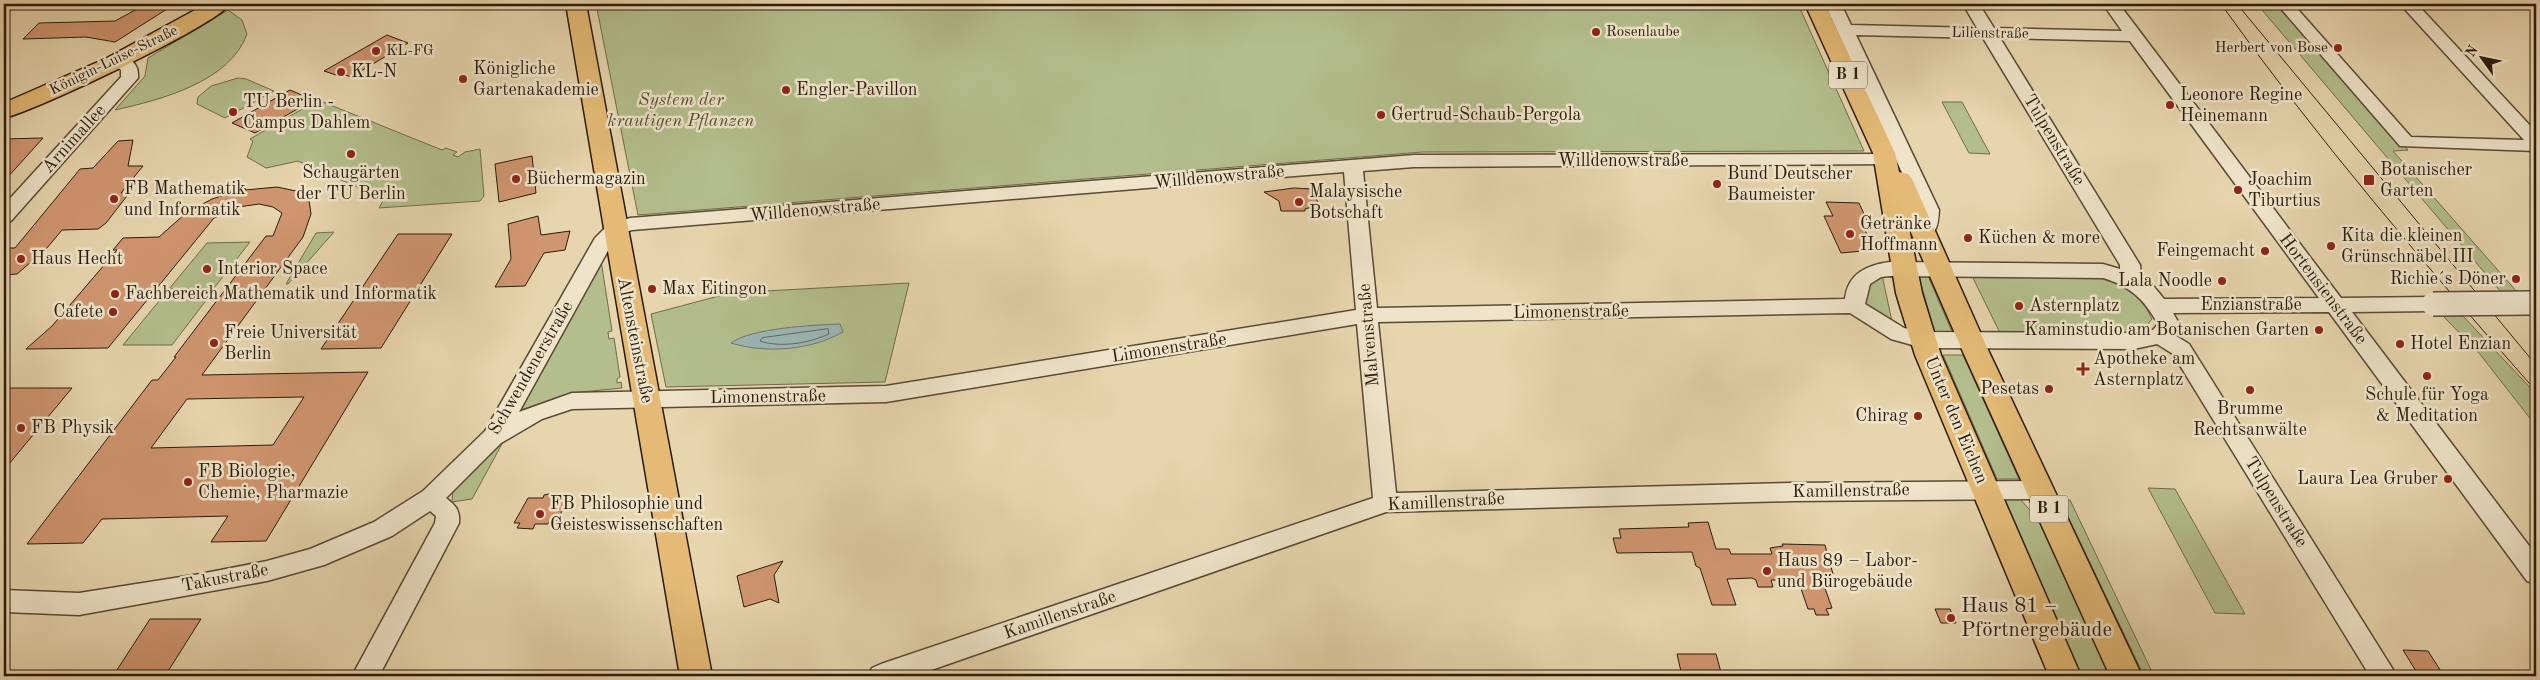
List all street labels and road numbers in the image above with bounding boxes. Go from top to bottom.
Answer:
street label: Königin-Luise-Straße [47,23,181,99]
street label: Lilienstraße [1951,26,2029,42]
road number: B 1 [1829,62,1867,88]
street label: Tulpenstraße [2020,91,2088,189]
street label: Arnimallee [39,101,109,177]
street label: Willdenowstraße [1557,152,1689,170]
street label: Willdenowstraße [1153,162,1285,192]
street label: Willdenowstraße [749,195,881,225]
street label: Hortensienstraße [2276,230,2370,348]
street label: Altensteinstraße [614,275,656,405]
street label: Malvenstraße [1356,283,1382,387]
street label: Enzianstraße [2200,296,2302,314]
street label: Schwendenerstraße [485,298,577,438]
street label: Limonenstraße [1513,302,1629,322]
street label: Limonenstraße [1110,330,1228,366]
street label: Unter den Eichen [1921,354,1991,486]
street label: Limonenstraße [710,387,826,407]
street label: Tulpenstraße [2241,454,2311,550]
street label: Kamillenstraße [1792,481,1910,501]
street label: Kamillenstraße [1387,490,1505,514]
road number: B 1 [2030,496,2068,522]
street label: Takustraße [180,561,270,595]
street label: Kamillenstraße [1002,587,1118,643]

